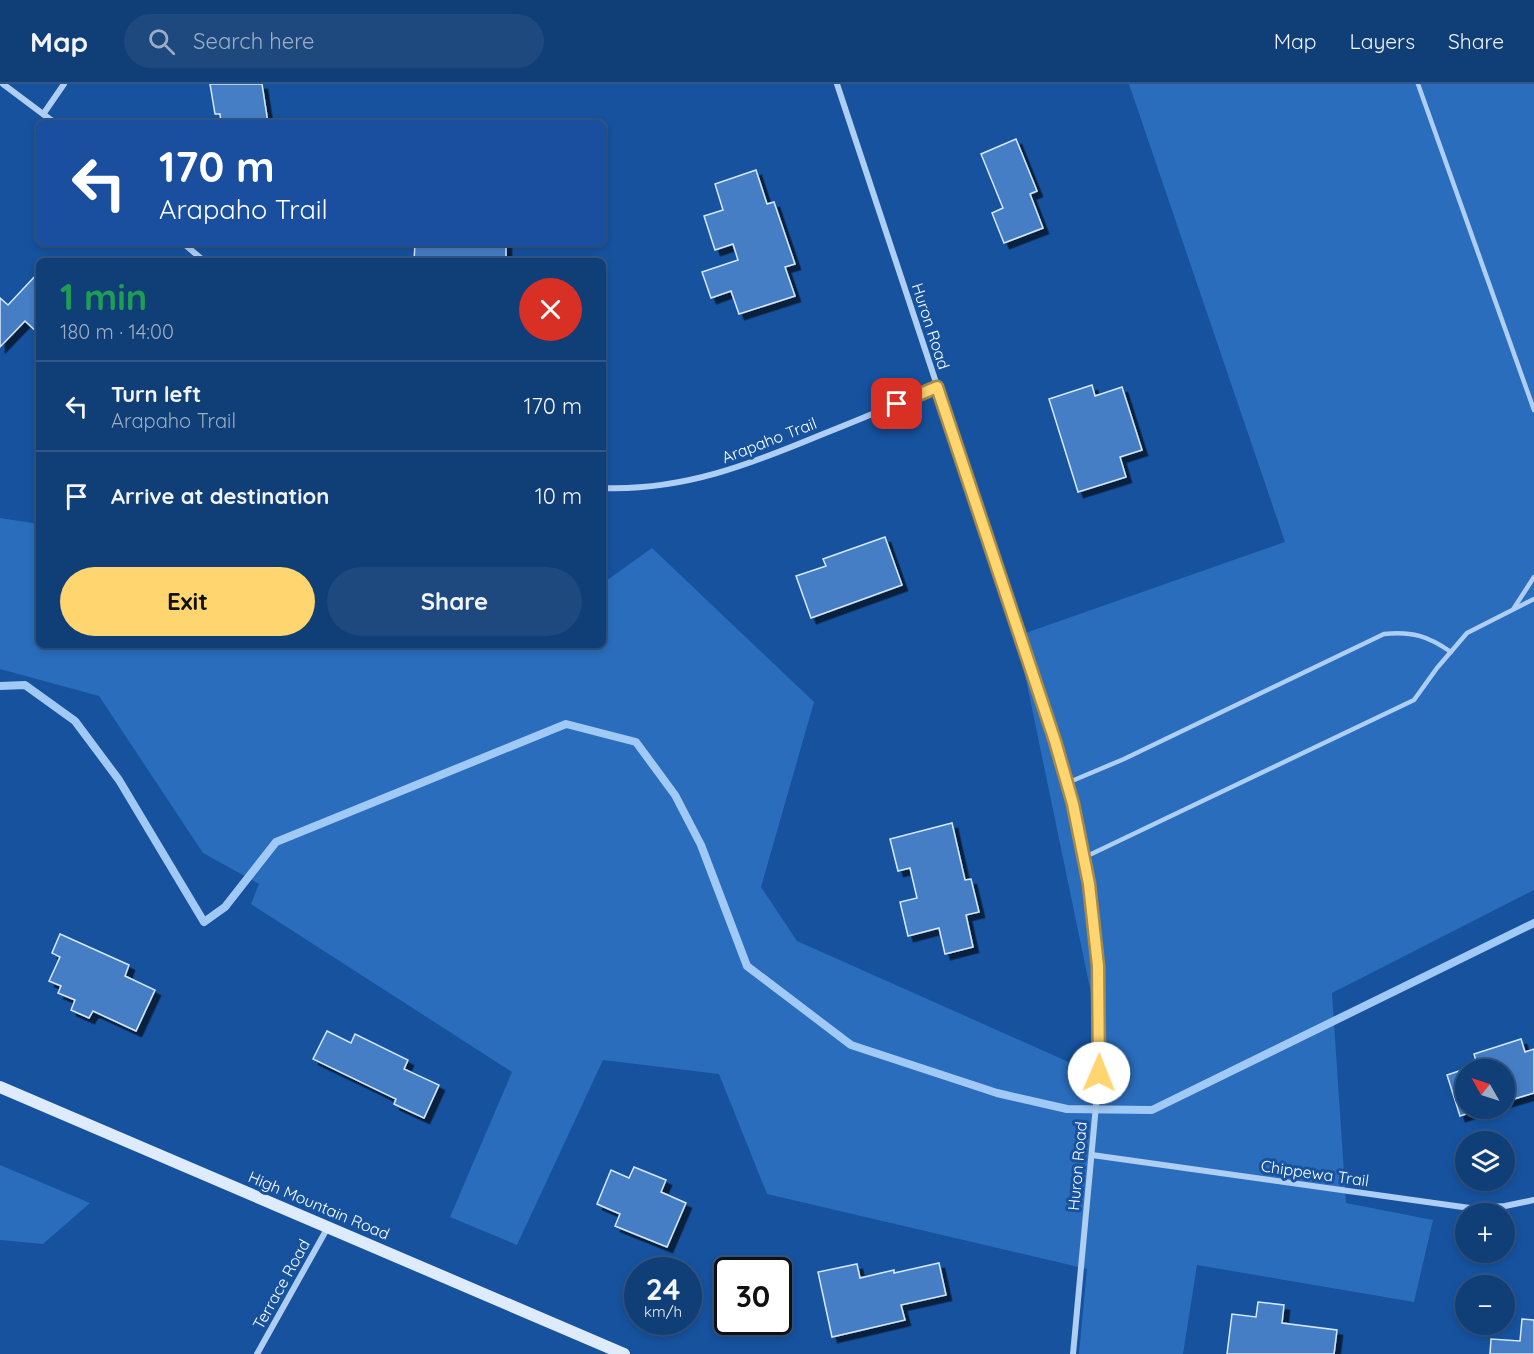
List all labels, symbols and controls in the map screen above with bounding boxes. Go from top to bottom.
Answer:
search box [124,14,544,68]
text: Map [30,24,88,59]
icon: search [145,25,178,58]
text: Search here [193,27,315,55]
text: Map [1274,28,1317,54]
text: Layers [1350,28,1415,54]
text: Share [1448,28,1504,54]
text: 170 m [159,140,275,193]
icon: left [60,144,138,222]
text: Arapaho Trail [159,192,328,226]
text: 1 min [60,274,147,319]
button: close [519,278,582,341]
street label: Huron Road [908,280,954,372]
text: 180 m · 14:00 [60,319,174,344]
pin [871,378,922,429]
text: Turn left [111,380,201,408]
icon: arrive [880,387,913,420]
icon: left [60,390,93,423]
text: 170 m [523,392,582,420]
text: Arapaho Trail [111,408,236,433]
street label: Arapaho Trail [719,413,819,467]
icon: arrive [60,480,93,513]
text: Arrive at destination [111,482,329,510]
text: 10 m [535,482,582,510]
button: Exit [60,567,315,636]
button: Share [327,567,582,636]
position arrow [1067,1041,1131,1105]
north arrow [1455,1059,1515,1119]
map controls [1455,1059,1515,1335]
street label: Huron Road [1063,1121,1091,1211]
button: layers [1455,1131,1515,1191]
street label: Chippewa Trail [1260,1156,1370,1190]
street label: High Mountain Road [245,1166,393,1244]
button: + [1455,1203,1515,1263]
street label: Terrace Road [248,1235,314,1333]
speed limit sign: 30 [714,1257,792,1335]
text: 24 [646,1270,680,1308]
button: − [1455,1275,1515,1335]
text: km/h [644,1302,682,1321]

